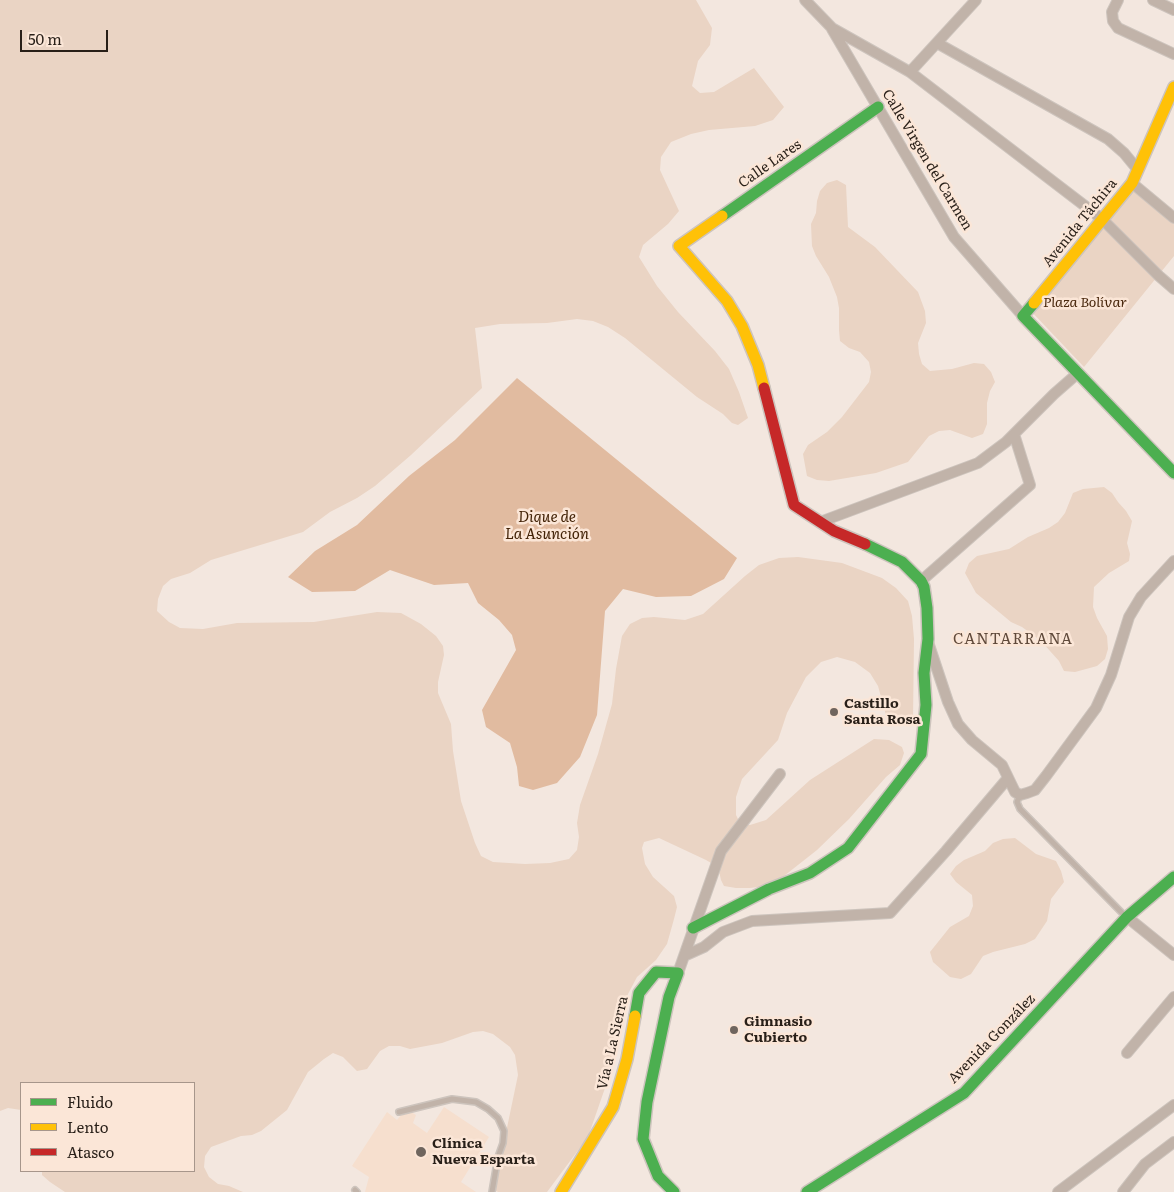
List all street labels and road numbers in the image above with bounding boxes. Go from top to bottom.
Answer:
street label: Calle Virgen del Carmen [878,87,976,233]
street label: Calle Lares [735,136,805,192]
street label: Avenida Táchira [1039,175,1121,271]
street label: Avenida González [945,991,1039,1087]
street label: Vía a La Sierra [594,994,632,1092]

